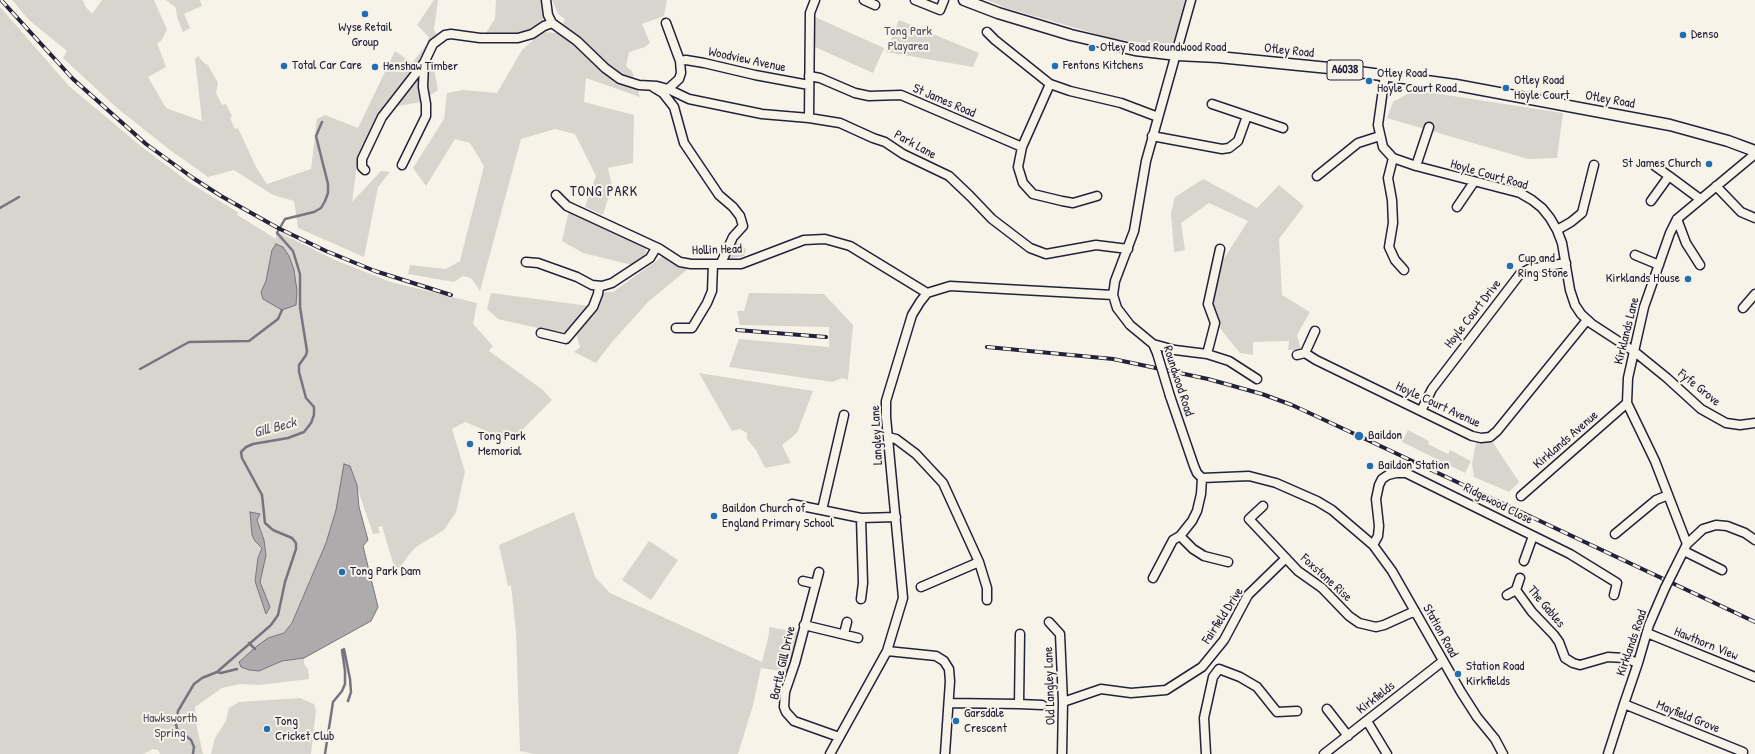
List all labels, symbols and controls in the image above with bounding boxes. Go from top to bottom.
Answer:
marker: Wyse Retail Group [360,9,370,19]
place label: Wyse Retail Group [338,20,392,51]
park label: Tong Park Playarea [884,24,932,55]
place label: Denso [1691,27,1718,43]
marker: Denso [1678,30,1688,40]
place label: Otley Road Roundwood Road [1100,40,1226,56]
street label: Otley Road [1263,41,1315,61]
marker: Otley Road Roundwood Road [1087,43,1097,53]
street label: Woodview Avenue [707,44,787,76]
place label: Total Car Care [292,58,362,74]
place label: Fentons Kitchens [1063,58,1143,74]
place label: Henshaw Timber [383,59,458,75]
road number: A6038 [1327,60,1363,80]
marker: Total Car Care [279,61,289,71]
marker: Fentons Kitchens [1050,61,1060,71]
marker: Henshaw Timber [370,62,380,72]
place label: Otley Road Hoyle Court Road [1377,66,1457,97]
place label: Otley Road Hoyle Court [1514,73,1569,104]
marker: Otley Road Hoyle Court Road [1364,76,1374,86]
street label: St James Road [910,81,978,121]
marker: Otley Road Hoyle Court [1501,83,1511,93]
street label: Otley Road [1584,88,1636,112]
street label: Park Lane [891,127,939,163]
place label: St James Church [1622,156,1701,172]
street label: Hoyle Court Road [1449,157,1529,193]
marker: St James Church [1704,159,1714,169]
district label: TONG PARK [570,184,638,200]
street label: Hollin Head [692,241,742,259]
place label: Cup and Ring Stone [1518,251,1568,282]
marker: Cup and Ring Stone [1505,261,1515,271]
place label: Kirklands House [1606,271,1680,287]
marker: Kirklands House [1683,274,1693,284]
street label: Hoyle Court Drive [1441,277,1505,351]
street label: Kirklands Lane [1611,296,1643,366]
street label: Roundwood Road [1159,344,1197,418]
street label: Fyfe Grove [1675,366,1723,410]
street label: Hoyle Court Avenue [1393,379,1483,431]
street label: Langley Lane [868,405,886,465]
street label: Kirklands Avenue [1530,408,1602,472]
water label: Gill Beck [252,414,298,442]
place label: Baildon [1368,428,1402,444]
place label: Tong Park Memorial [478,429,526,460]
marker: Baildon [1353,430,1365,442]
marker: Tong Park Memorial [465,439,475,449]
place label: Baildon Station [1378,458,1449,474]
marker: Baildon Station [1365,461,1375,471]
street label: Ridgewood Close [1461,480,1535,528]
place label: Baildon Church of England Primary School [722,501,834,532]
marker: Baildon Church of England Primary School [709,511,719,521]
street label: Foxstone Rise [1297,551,1355,605]
place label: Tong Park Dam [350,564,421,580]
marker: Tong Park Dam [337,567,347,577]
street label: The Gables [1524,583,1568,631]
street label: Fairfield Drive [1199,585,1247,647]
street label: Station Road [1419,602,1461,660]
street label: Kirklands Road [1613,608,1651,678]
street label: Hawthorn View [1672,624,1740,664]
street label: Bartle Gill Drive [767,625,799,701]
street label: Old Langley Lane [1041,647,1059,725]
place label: Station Road Kirkfields [1466,659,1524,690]
marker: Station Road Kirkfields [1453,669,1463,679]
street label: Kirkfields [1354,678,1398,718]
street label: Mayfield Grove [1654,697,1722,737]
place label: Garsdale Crescent [964,706,1007,737]
park label: Hawksworth Spring [143,711,197,742]
place label: Tong Cricket Club [275,714,334,745]
marker: Garsdale Crescent [951,716,961,726]
marker: Tong Cricket Club [262,724,272,734]

